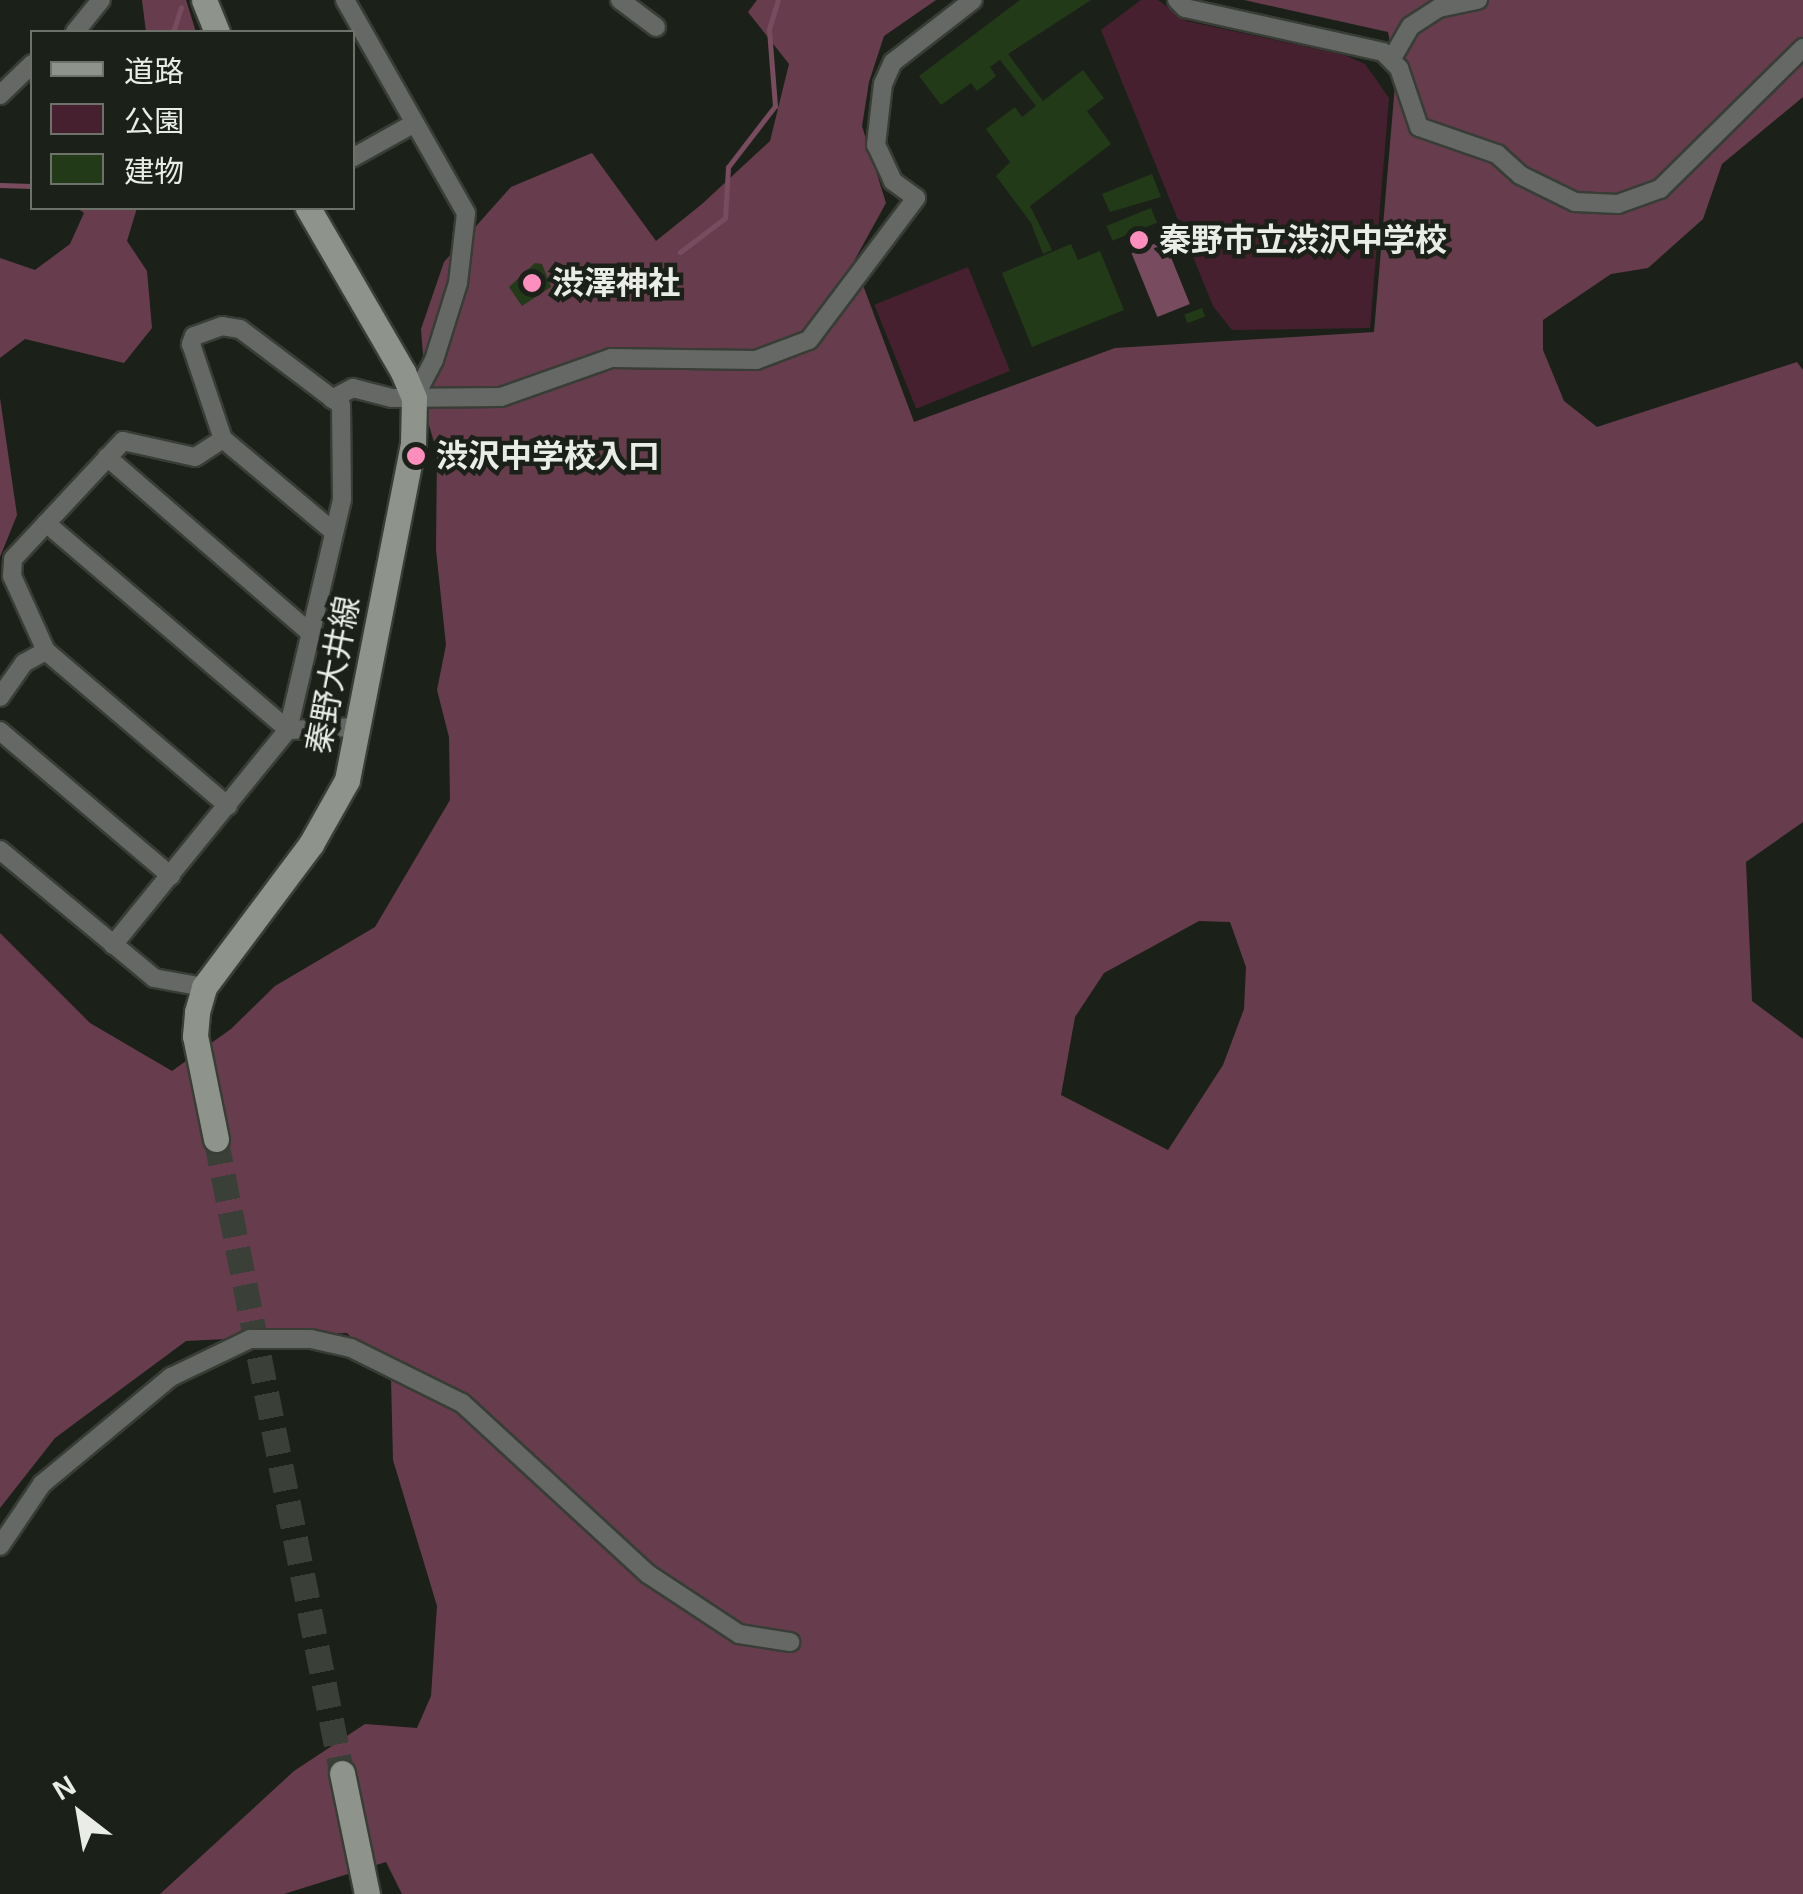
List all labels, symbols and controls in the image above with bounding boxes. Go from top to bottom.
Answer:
legend [30,30,355,210]
text: 道路 [124,55,184,88]
text: 公園 [124,105,184,138]
text: 建物 [124,155,184,188]
place label: 秦野市立渋沢中学校 [1159,221,1447,259]
marker: 秦野市立渋沢中学校 [1128,229,1150,251]
place label: 渋澤神社 [552,264,680,302]
marker: 渋澤神社 [521,272,543,294]
place label: 渋沢中学校入口 [436,437,660,475]
marker: 渋沢中学校入口 [405,445,427,467]
street label: 秦野大井線 [299,593,367,757]
north arrow [30,1764,130,1864]
text: N [48,1769,81,1806]

